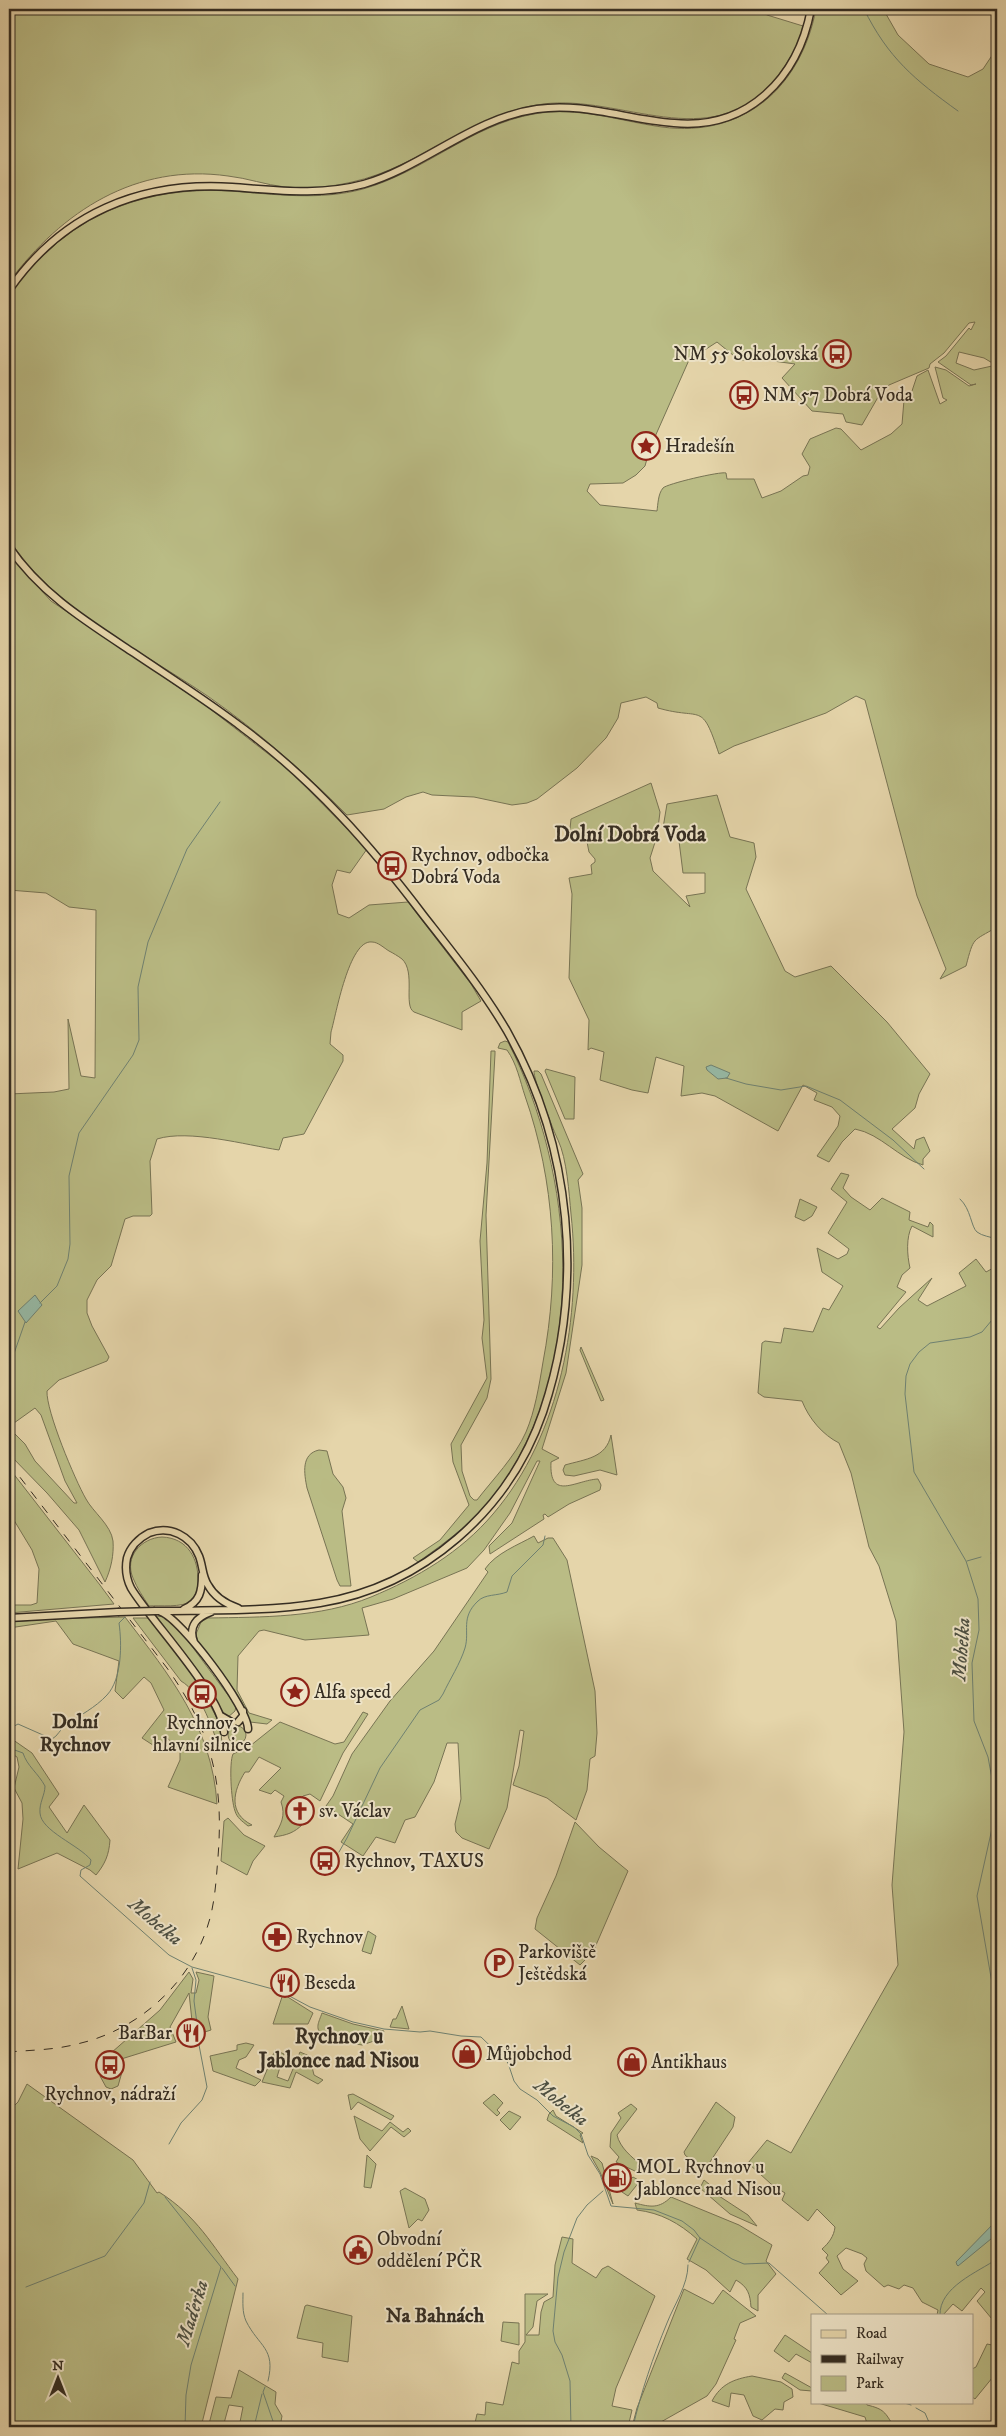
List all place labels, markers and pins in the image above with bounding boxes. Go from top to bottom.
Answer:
bus stop icon: NM 55 Sokolovská [822,339,852,369]
place label: NM 55 Sokolovská [673,343,818,366]
bus stop icon: NM 57 Dobrá Voda [729,380,759,410]
place label: NM 57 Dobrá Voda [763,384,913,407]
place icon: Hradešín [631,431,661,461]
place label: Hradešín [665,435,735,458]
place label: Rychnov, odbočka Dobrá Voda [411,844,549,889]
bus stop icon: Rychnov, odbočka Dobrá Voda [377,851,407,881]
place icon: Alfa speed [280,1677,310,1707]
bus stop icon: Rychnov, hlavní silnice [187,1679,217,1709]
place label: Alfa speed [314,1681,392,1704]
place label: Rychnov, hlavní silnice [153,1712,252,1757]
church icon: sv. Václav [285,1796,315,1826]
place label: sv. Václav [319,1800,392,1823]
bus stop icon: Rychnov, TAXUS [310,1846,340,1876]
place label: Rychnov, TAXUS [344,1850,484,1873]
pharmacy icon: Rychnov [262,1922,292,1952]
place label: Rychnov [296,1926,364,1949]
place label: Parkoviště Ještědská [516,1941,596,1986]
parking icon: Parkoviště Ještědská [484,1948,514,1978]
restaurant icon: Beseda [270,1968,300,1998]
place label: Beseda [304,1972,356,1995]
restaurant icon: BarBar [176,2018,206,2048]
place label: BarBar [118,2022,172,2045]
shop icon: Můjobchod [452,2039,482,2069]
place label: Můjobchod [486,2043,572,2066]
shop icon: Antikhaus [617,2047,647,2077]
bus stop icon: Rychnov, nádraží [95,2050,125,2080]
place label: Antikhaus [651,2051,727,2074]
place label: Rychnov, nádraží [44,2083,177,2106]
place label: MOL Rychnov u Jablonce nad Nisou [634,2156,781,2201]
fuel station icon: MOL Rychnov u Jablonce nad Nisou [602,2163,632,2193]
place label: Obvodní oddělení PČR [377,2228,482,2273]
public building icon: Obvodní oddělení PČR [343,2235,373,2265]

